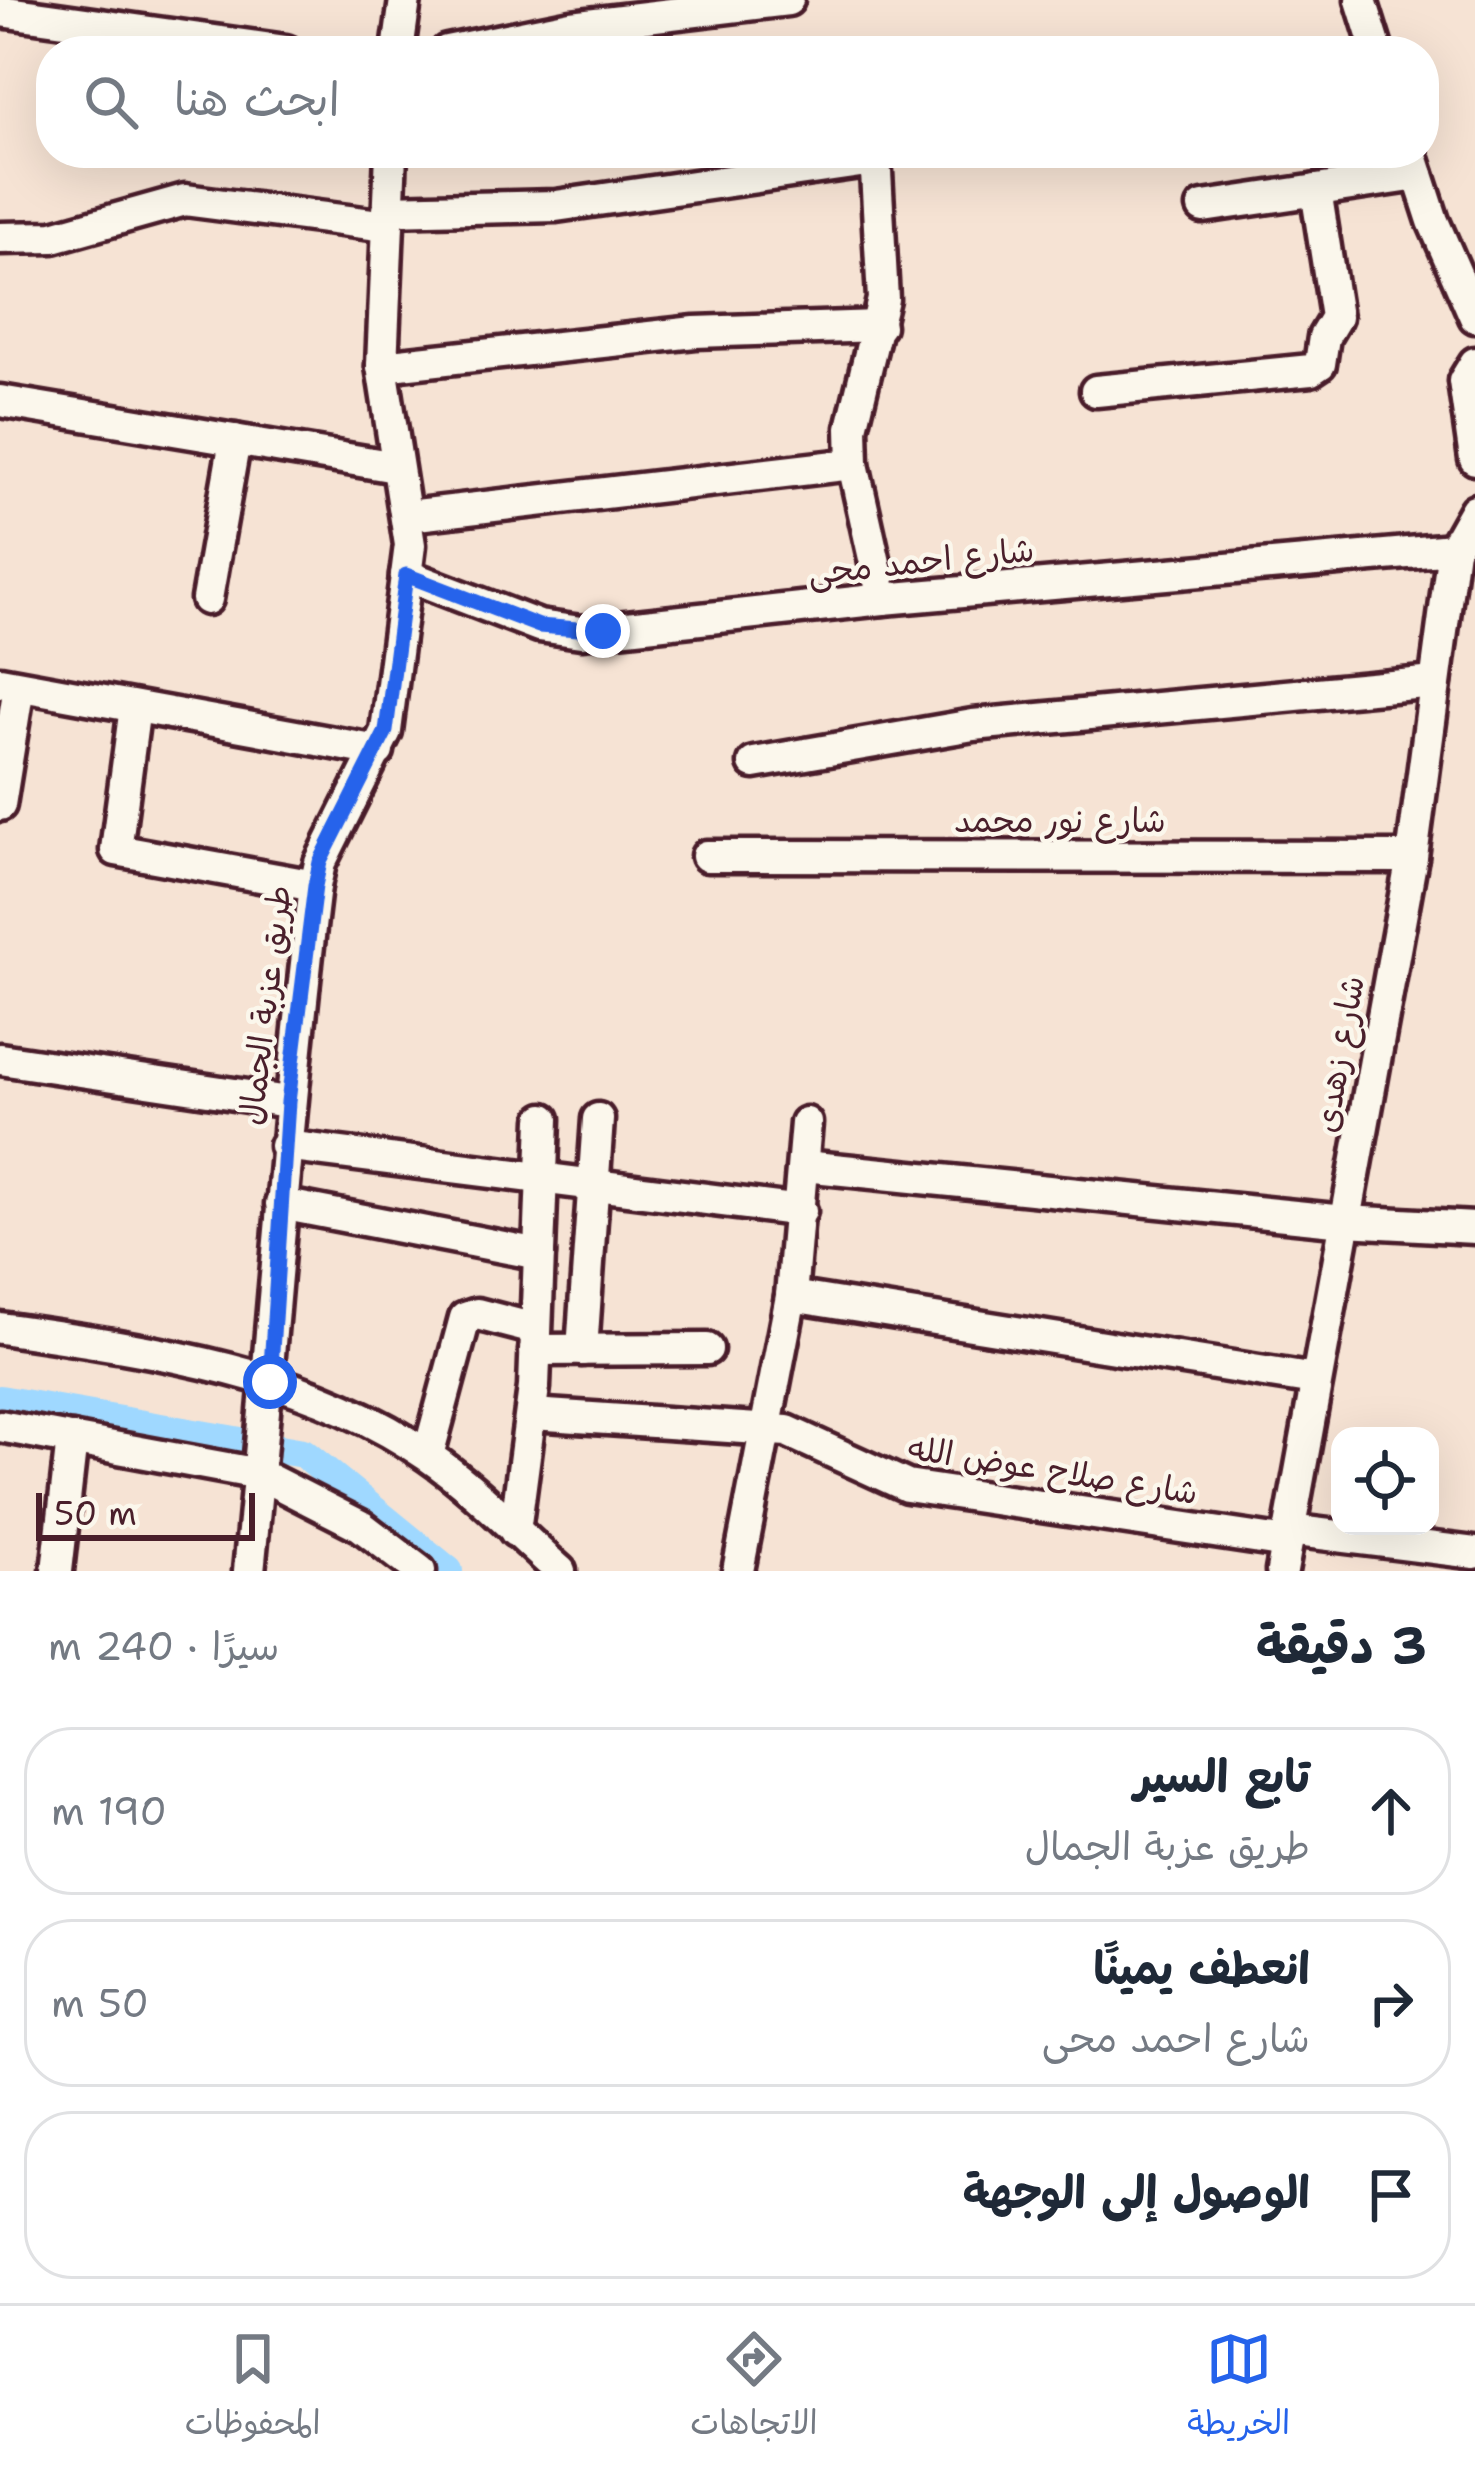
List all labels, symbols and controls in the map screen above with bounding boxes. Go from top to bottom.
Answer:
search box [36,36,1439,168]
icon: search [78,69,144,135]
text: ابحث هنا [174,69,340,129]
street label: شارع احمد محى [806,527,1036,596]
route end [576,604,630,658]
street label: شارع نور محمد [954,798,1166,844]
street label: طريق عزبة الجمال [228,882,302,1128]
street label: شارع زهدى [1303,972,1376,1136]
route start [243,1355,297,1409]
street label: شارع صلاح عوض الله [905,1425,1201,1516]
map controls [1331,1427,1439,1535]
button: locate [1331,1427,1439,1535]
scale bar [36,1487,255,1540]
text: 50 m [54,1491,137,1536]
text: 3 دقيقة [1256,1611,1427,1679]
text: سيرًا · 240 m [48,1620,279,1672]
text: تابع السير [1134,1746,1310,1806]
icon: ahead [1358,1778,1424,1844]
text: 190 m [51,1785,167,1837]
text: طريق عزبة الجمال [1025,1820,1310,1872]
text: انعطف يمينًا [1094,1938,1310,1998]
icon: right [1358,1970,1424,2036]
text: 50 m [51,1977,149,2029]
text: شارع احمد محى [1042,2012,1310,2064]
text: الوصول إلى الوجهة [963,2162,1310,2222]
icon: arrive [1358,2162,1424,2228]
tab: المحفوظات [185,2326,321,2452]
tab: الاتجاهات [690,2326,818,2452]
tab: الخريطة [1187,2326,1290,2452]

